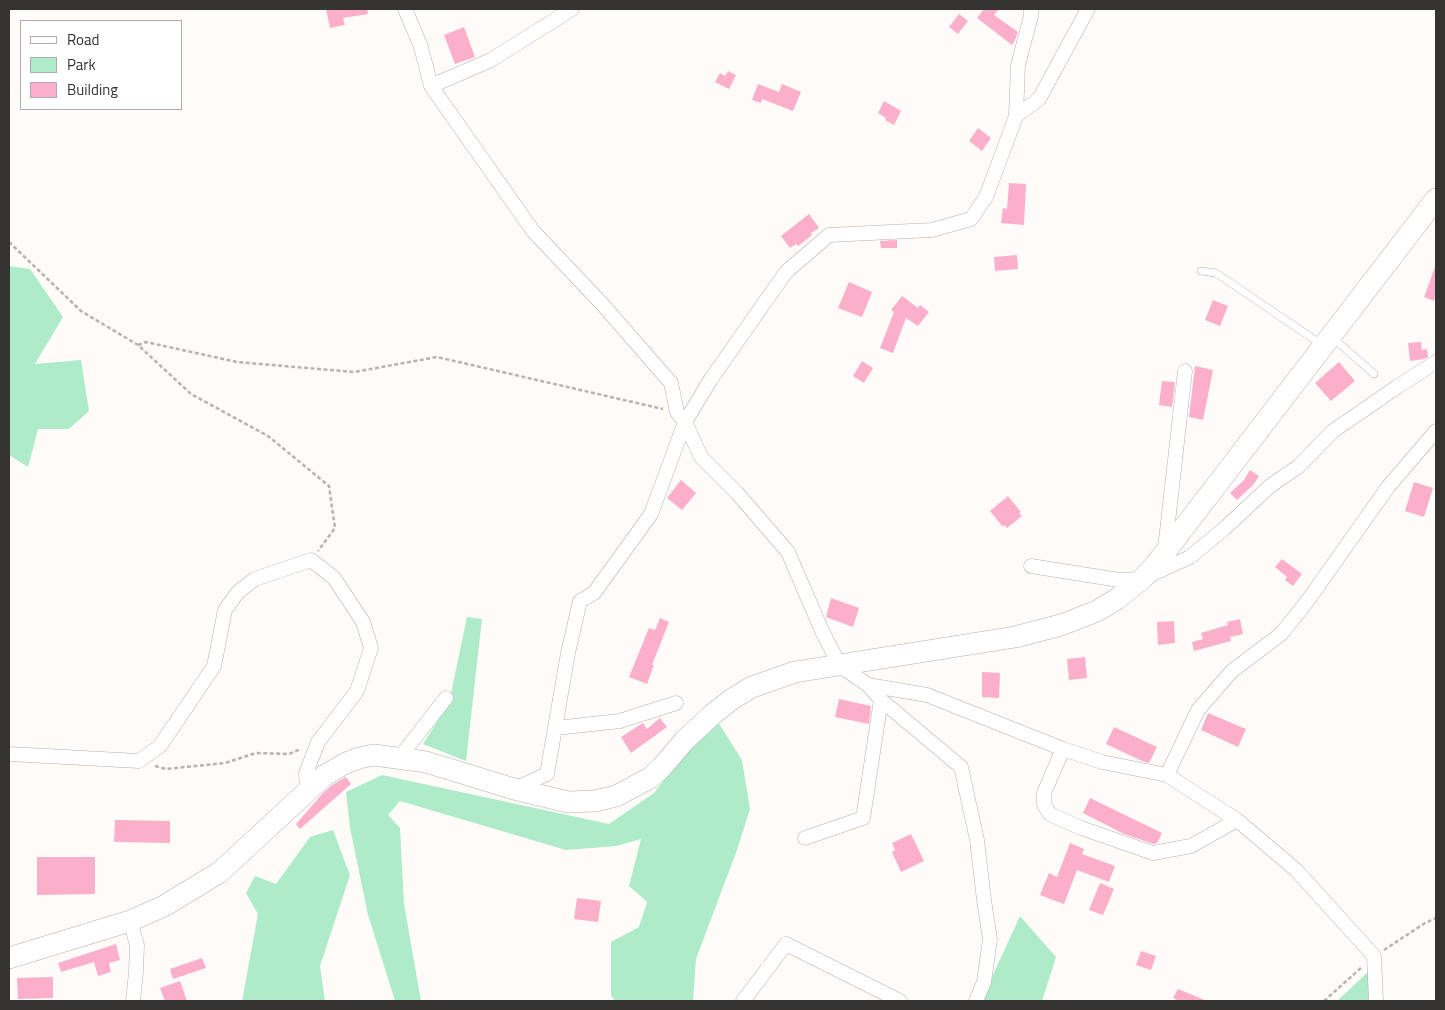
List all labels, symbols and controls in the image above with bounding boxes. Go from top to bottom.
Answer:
legend [20,20,182,110]
text: Road [67,28,99,51]
text: Park [67,53,96,76]
text: Building [67,78,118,101]

